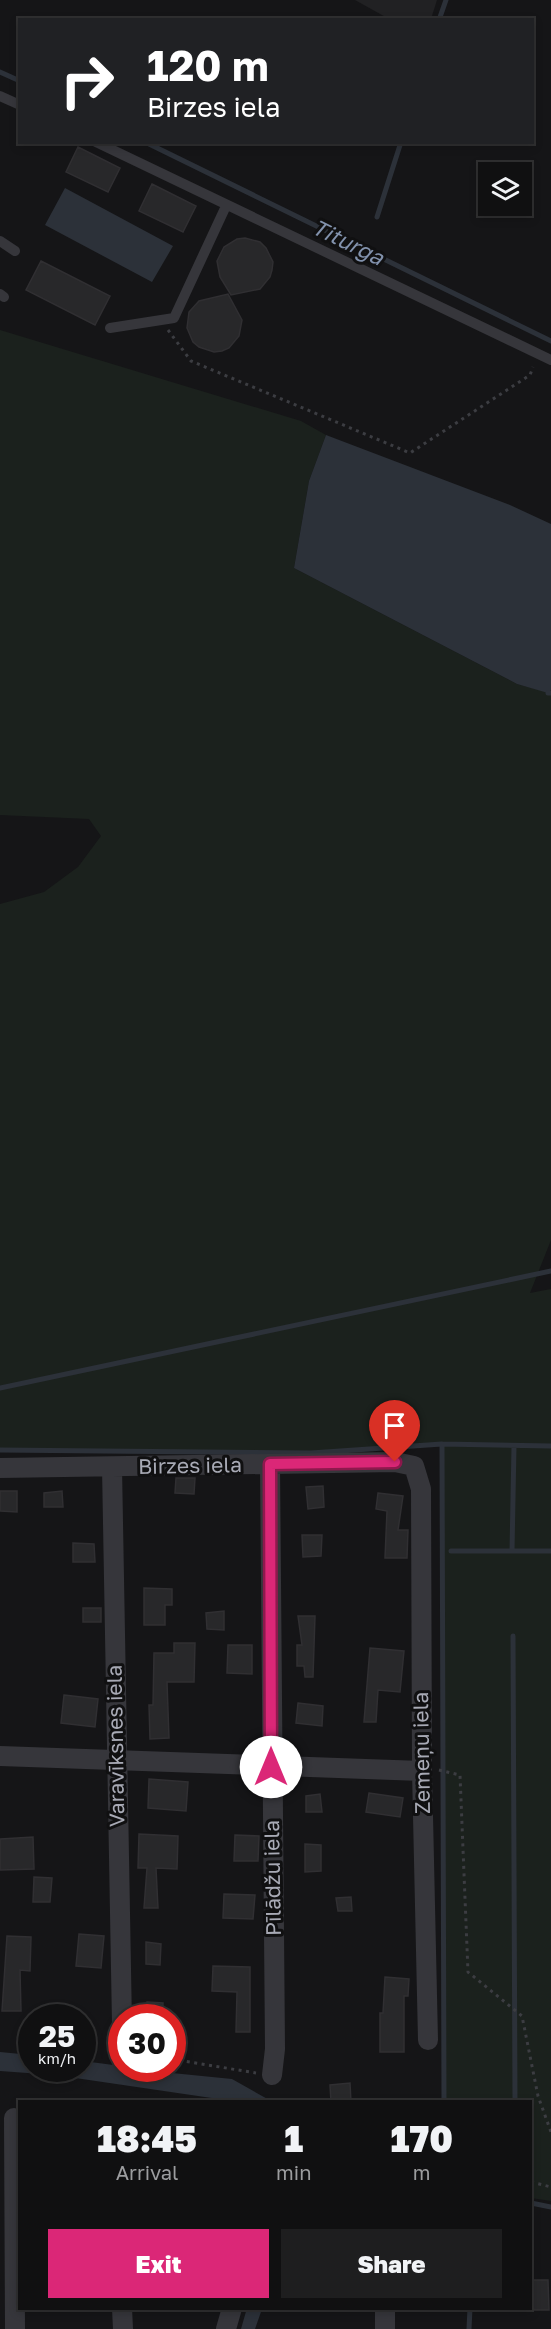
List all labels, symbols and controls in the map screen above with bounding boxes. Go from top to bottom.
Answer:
text: 120 m [147,40,269,90]
icon: right [48,42,126,120]
text: Birzes iela [147,91,280,123]
map controls [478,162,532,216]
button: layers [478,162,532,216]
water label: Titurga [308,213,390,271]
pin [369,1400,420,1462]
icon: arrive [378,1409,411,1442]
street label: Birzes iela [138,1451,242,1479]
street label: Varavīksnes iela [101,1665,129,1827]
street label: Zemeņu iela [407,1692,435,1814]
position arrow [239,1735,303,1799]
street label: Pīlādžu iela [258,1820,286,1936]
speed limit sign: 30 [108,2004,186,2082]
text: 25 [39,2018,75,2054]
text: km/h [38,2049,76,2067]
text: 18:45 [97,2117,197,2160]
text: 1 [284,2117,303,2160]
text: 170 [390,2117,453,2160]
text: Arrival [116,2160,178,2184]
text: min [276,2160,311,2184]
text: m [413,2160,431,2184]
button: Exit [48,2229,269,2298]
button: Share [281,2229,502,2298]

